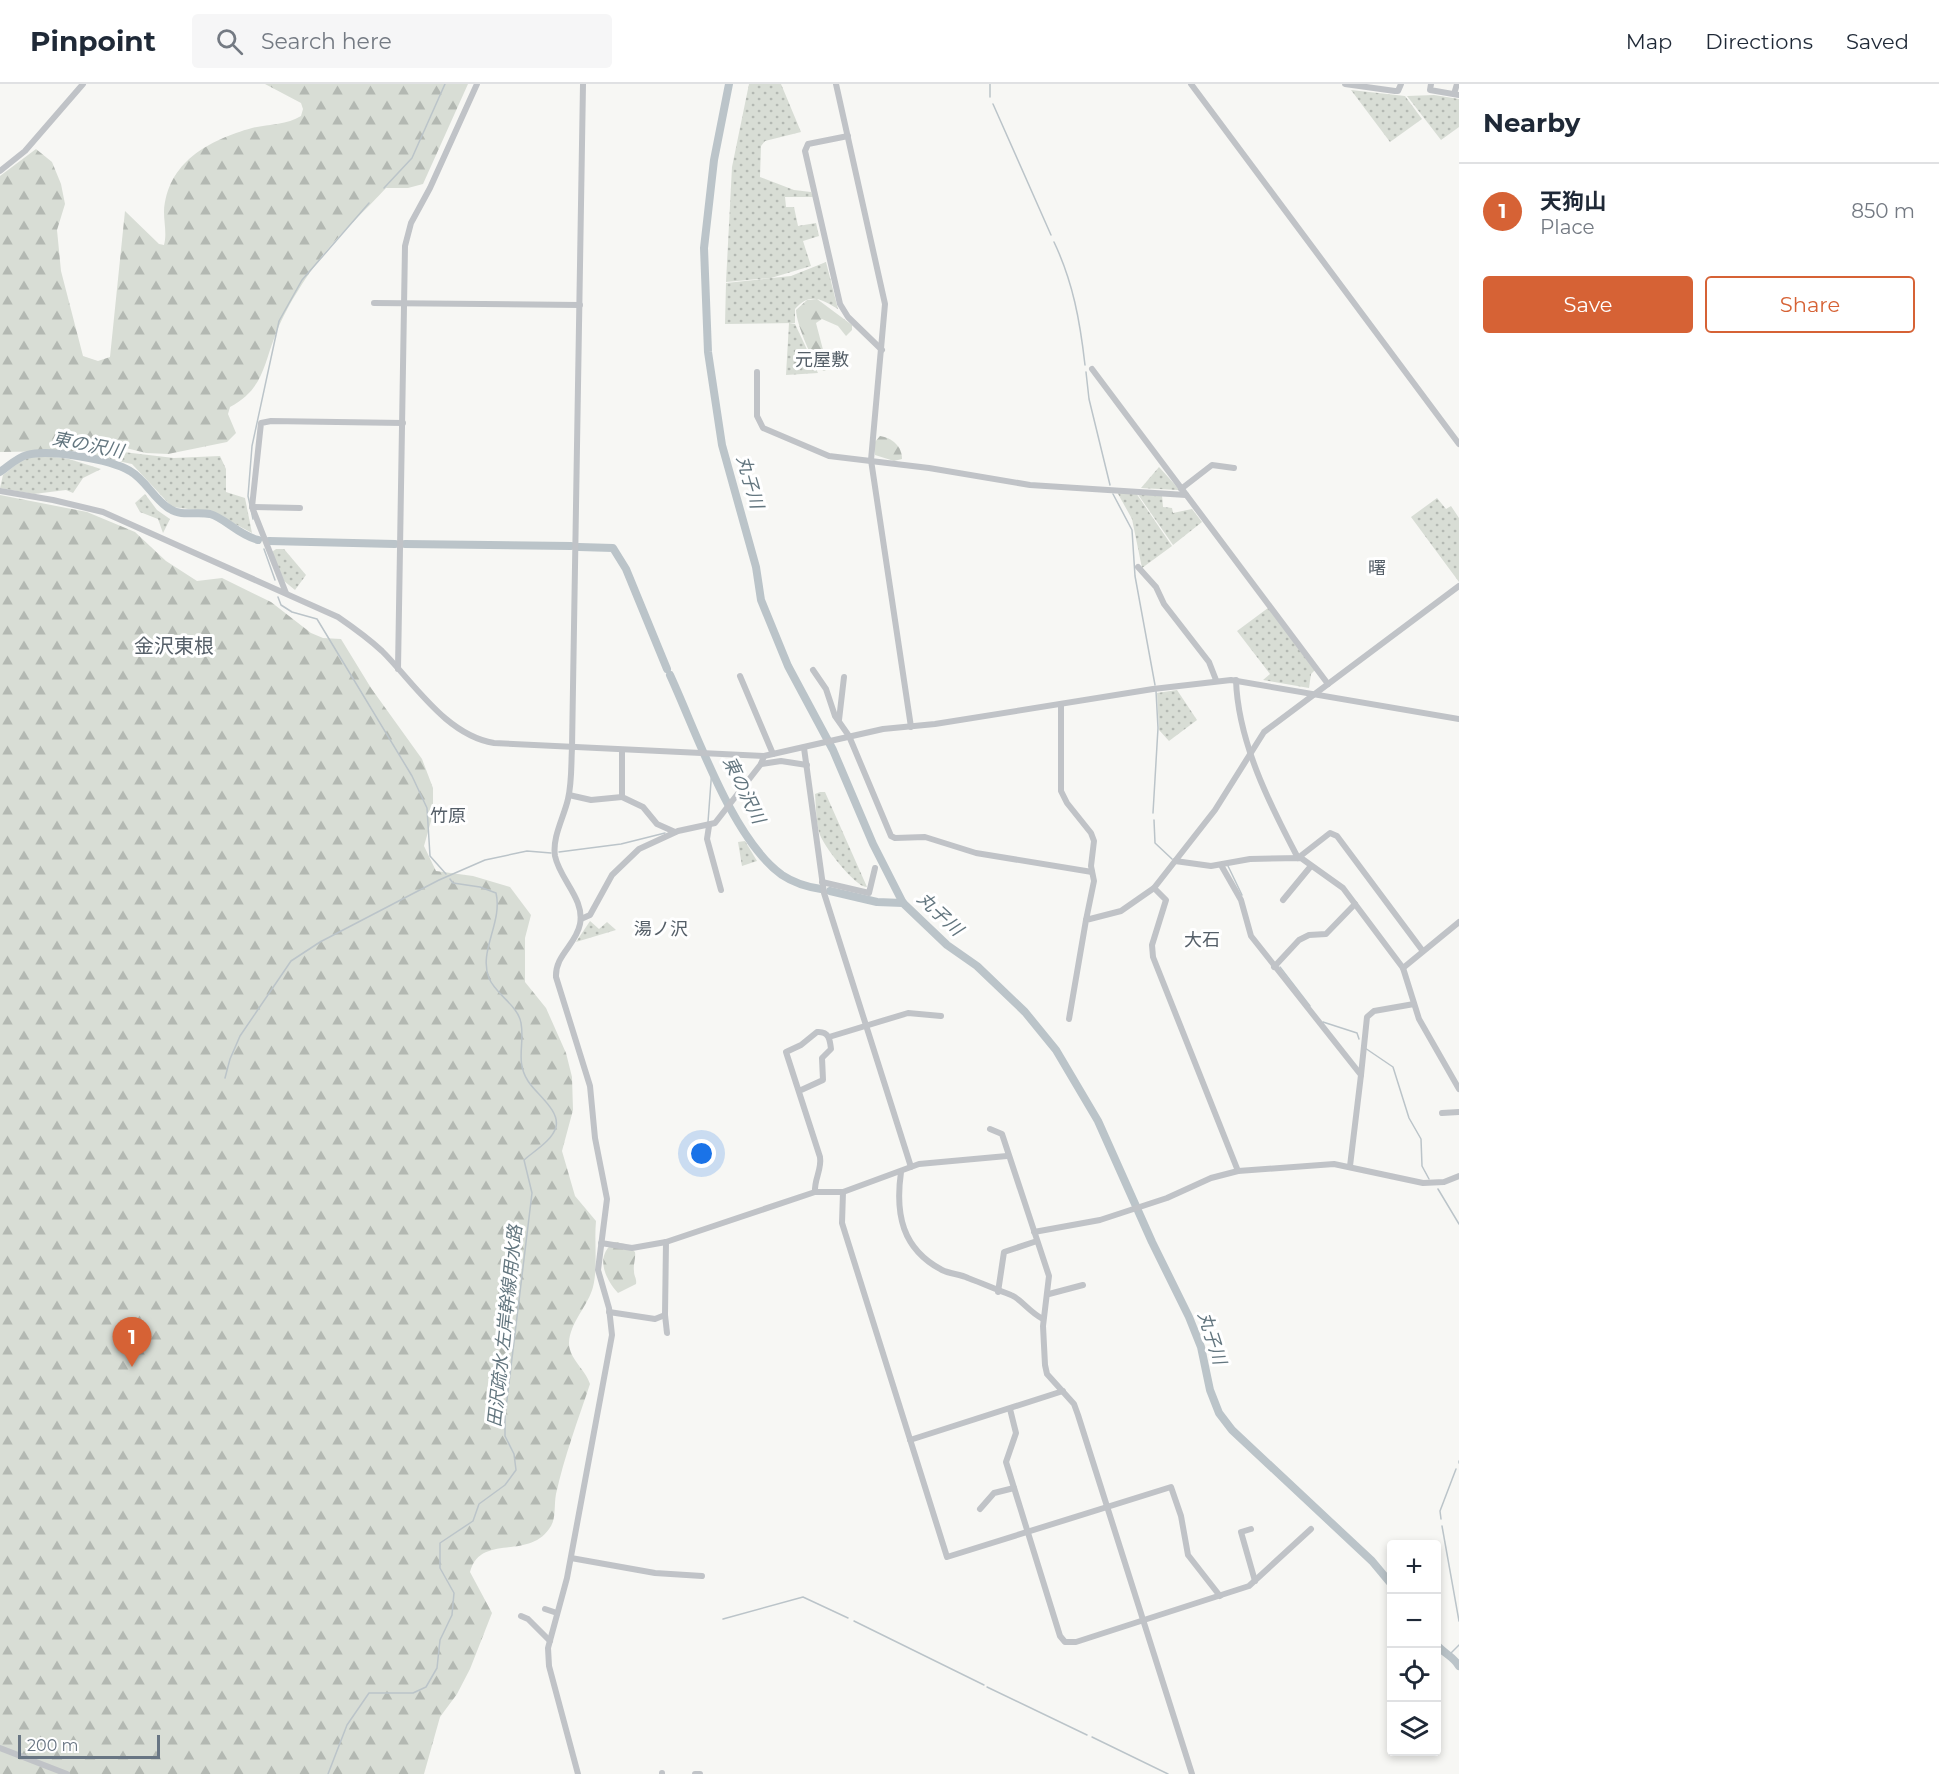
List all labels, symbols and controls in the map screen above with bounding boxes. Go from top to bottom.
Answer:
search box [192,14,612,68]
text: Pinpoint [30,24,156,58]
icon: search [213,25,246,58]
text: Search here [261,28,392,55]
text: Map [1626,29,1672,54]
text: Directions [1705,29,1813,54]
text: Saved [1846,29,1909,54]
text: Nearby [1483,107,1580,139]
text: 天狗山 [1540,188,1606,215]
text: 1 [1499,199,1506,223]
text: 850 m [1851,199,1915,223]
text: Place [1540,215,1595,239]
button: Save [1483,276,1693,333]
button: Share [1705,276,1915,333]
district label: 元屋敷 [795,349,849,371]
water label: 東の沢川 [51,427,127,463]
water label: 丸子川 [732,453,769,513]
district label: 曙 [1368,557,1386,579]
district label: 金沢東根 [134,634,214,658]
water label: 東の沢川 [718,753,771,829]
district label: 竹原 [430,805,466,827]
water label: 丸子川 [913,888,969,942]
district label: 湯ノ沢 [634,918,688,940]
district label: 大石 [1184,929,1220,951]
your location [687,1139,716,1168]
water label: 田沢疏水 左岸幹線用水路 [483,1222,527,1428]
water label: 丸子川 [1193,1309,1231,1369]
pin: 1 [112,1318,152,1367]
map controls [1387,1540,1441,1756]
button: + [1387,1540,1441,1594]
button: − [1387,1594,1441,1648]
button: locate [1387,1648,1441,1702]
button: layers [1387,1702,1441,1756]
scale bar [18,1732,160,1760]
text: 200 m [27,1736,78,1755]

